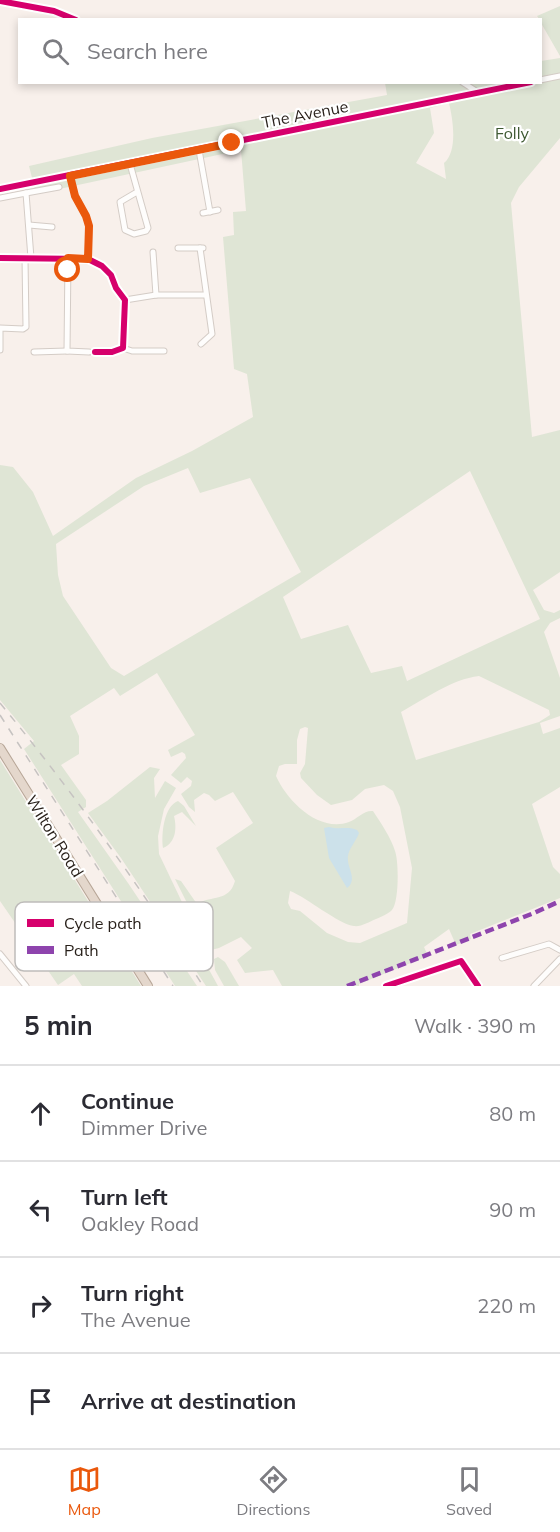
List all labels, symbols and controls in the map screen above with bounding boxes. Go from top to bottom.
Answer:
search box [18,18,542,84]
icon: search [39,35,72,68]
text: Search here [87,37,208,65]
street label: The Avenue [260,96,350,132]
park label: Folly [495,123,529,143]
route end [218,129,244,155]
route start [54,256,80,282]
street label: Wilton Road [22,791,88,881]
legend [15,902,213,971]
text: Cycle path [64,913,142,933]
text: Path [64,940,99,960]
text: 5 min [24,1009,93,1042]
text: Walk · 390 m [414,1013,536,1038]
text: Continue [81,1087,174,1115]
icon: ahead [24,1097,57,1130]
text: 80 m [489,1101,536,1126]
text: Dimmer Drive [81,1115,208,1140]
text: Turn left [81,1183,168,1211]
icon: left [24,1193,57,1226]
text: 90 m [489,1197,536,1222]
text: Oakley Road [81,1211,199,1236]
text: Turn right [81,1279,184,1307]
icon: right [24,1289,57,1322]
text: 220 m [477,1293,536,1318]
text: The Avenue [81,1307,191,1332]
icon: arrive [24,1385,57,1418]
text: Arrive at destination [81,1387,296,1415]
tab: Map [68,1463,101,1519]
tab: Directions [236,1463,310,1519]
tab: Saved [446,1463,492,1519]

